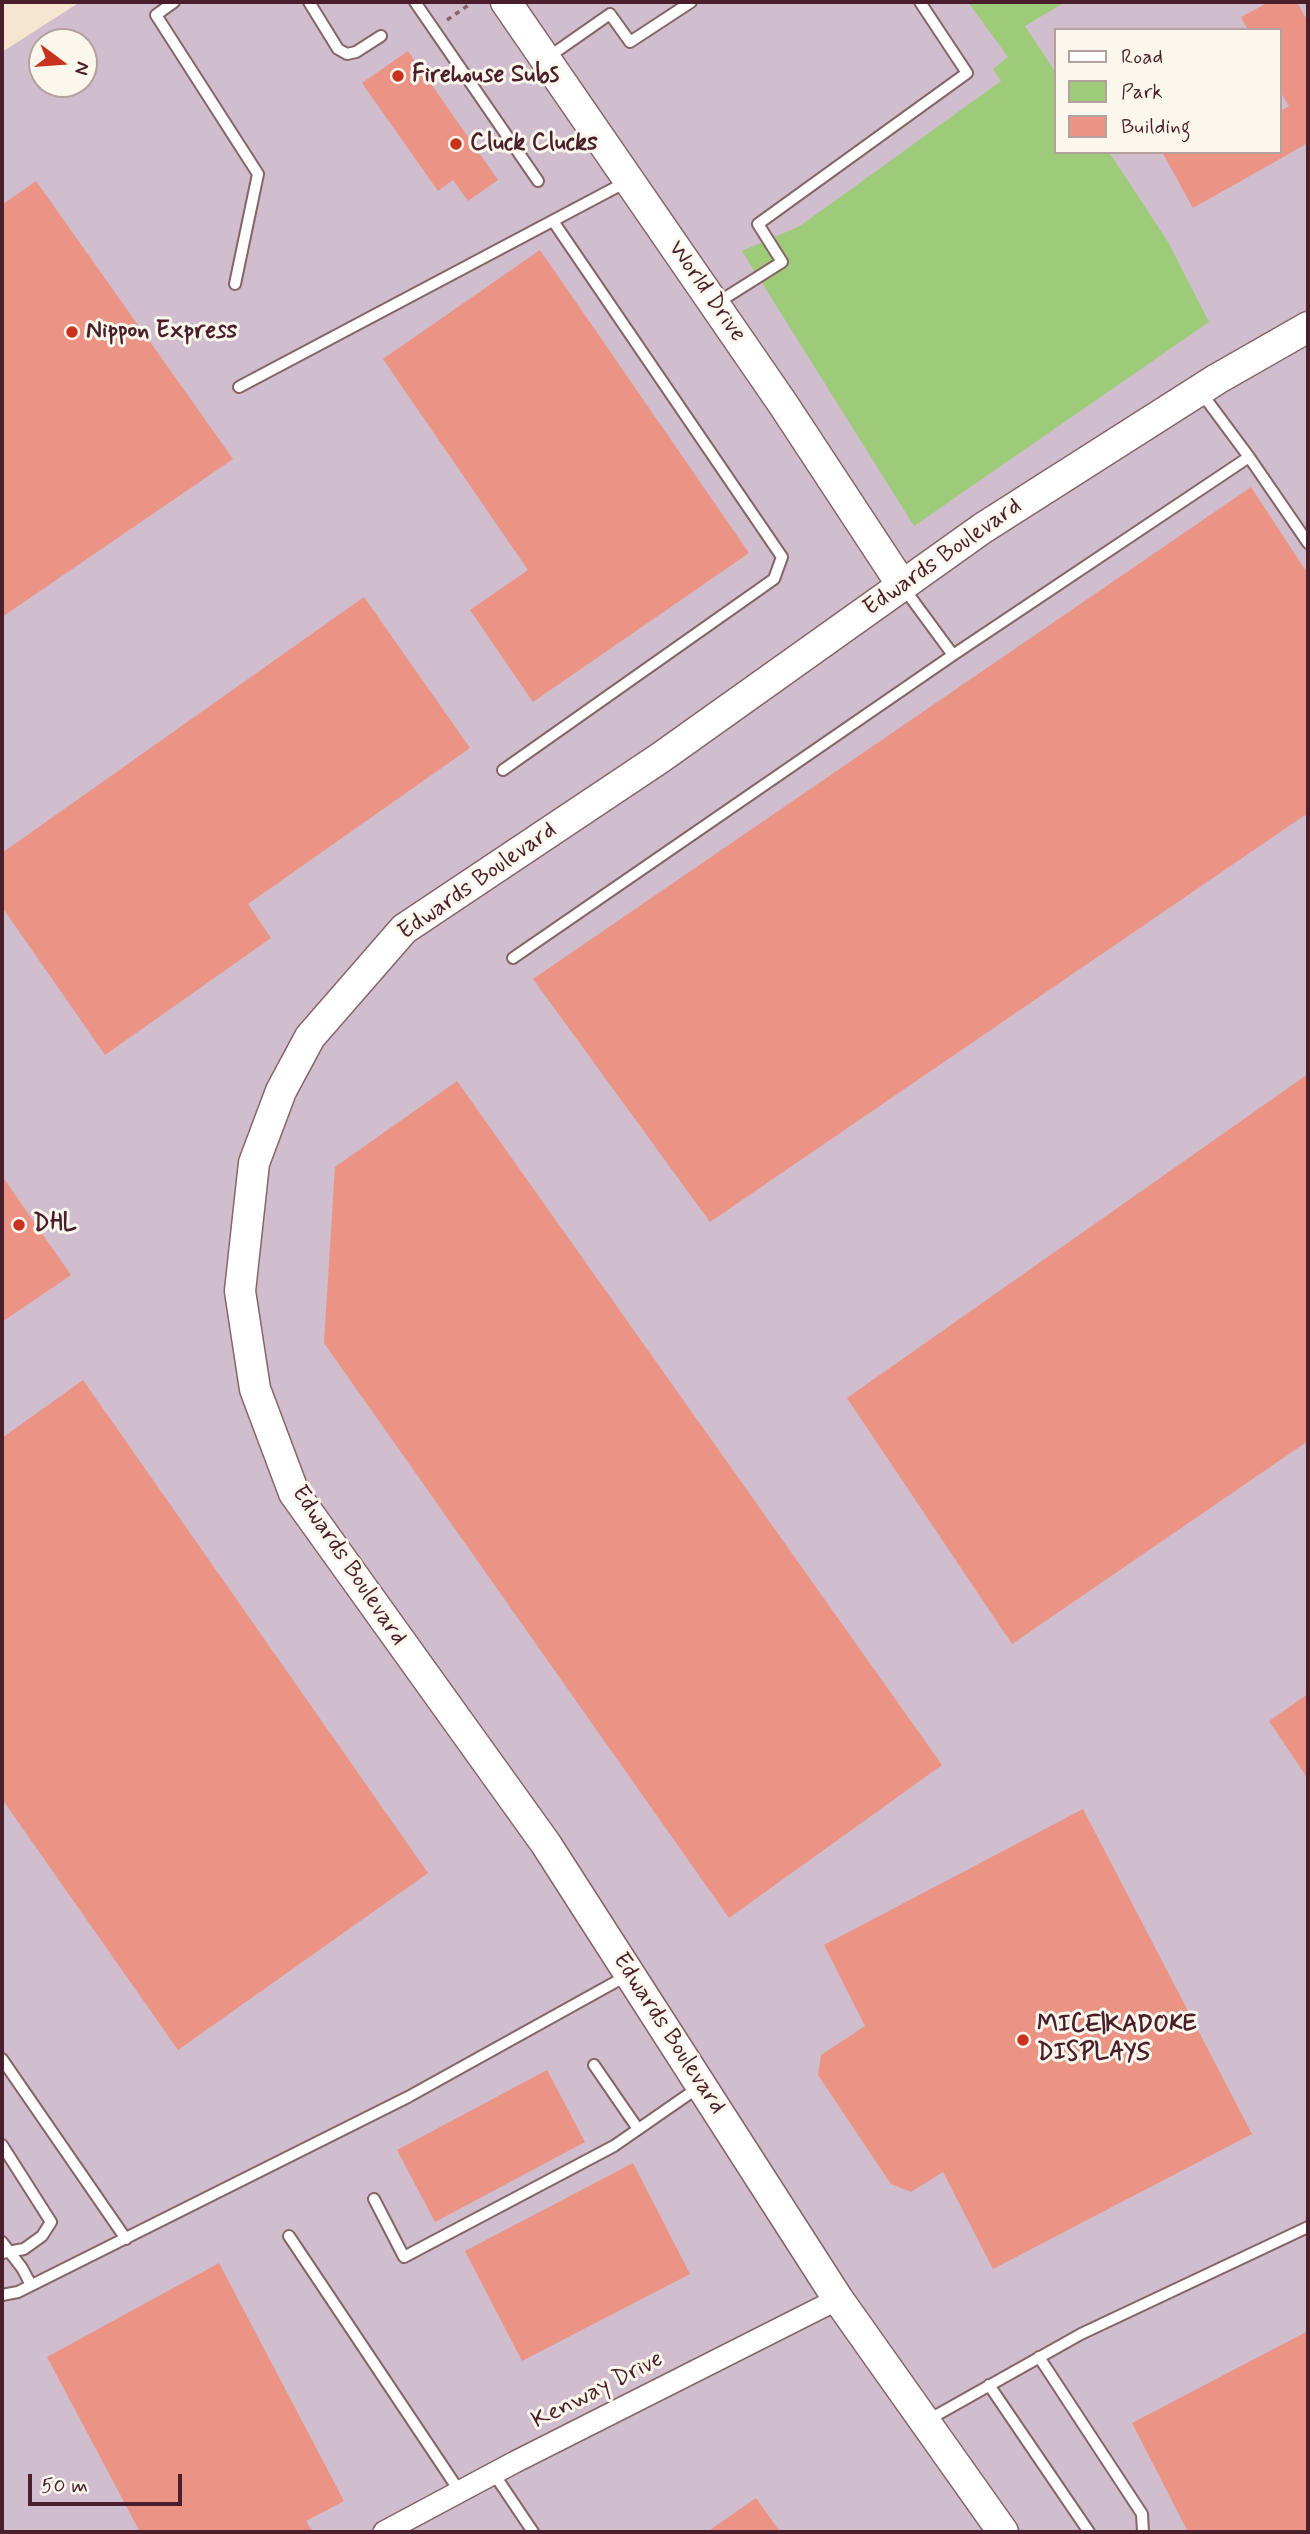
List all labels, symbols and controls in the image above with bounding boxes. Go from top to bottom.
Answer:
north arrow [28,28,98,98]
legend [1054,28,1282,154]
text: Road [1121,43,1163,71]
text: N [68,59,96,78]
place label: Firehouse Subs [412,62,559,90]
marker: Firehouse Subs [390,68,406,84]
text: Park [1121,78,1163,106]
text: Building [1121,113,1191,141]
place label: Cluck Clucks [470,130,598,158]
marker: Cluck Clucks [448,136,464,152]
street label: World Drive [661,236,751,348]
place label: Nippon Express [86,318,237,346]
marker: Nippon Express [64,324,80,340]
street label: Edwards Boulevard [858,493,1028,623]
street label: Edwards Boulevard [393,817,563,947]
place label: DHL [33,1211,77,1239]
marker: DHL [11,1217,27,1233]
street label: Edwards Boulevard [284,1481,412,1651]
street label: Edwards Boulevard [605,1948,731,2120]
place label: MICE|KADOKE DISPLAYS [1037,2012,1197,2068]
marker: MICE|KADOKE DISPLAYS [1015,2032,1031,2048]
street label: Kenway Drive [528,2346,668,2436]
scale bar [32,2460,186,2504]
text: 50 m [41,2472,88,2500]

